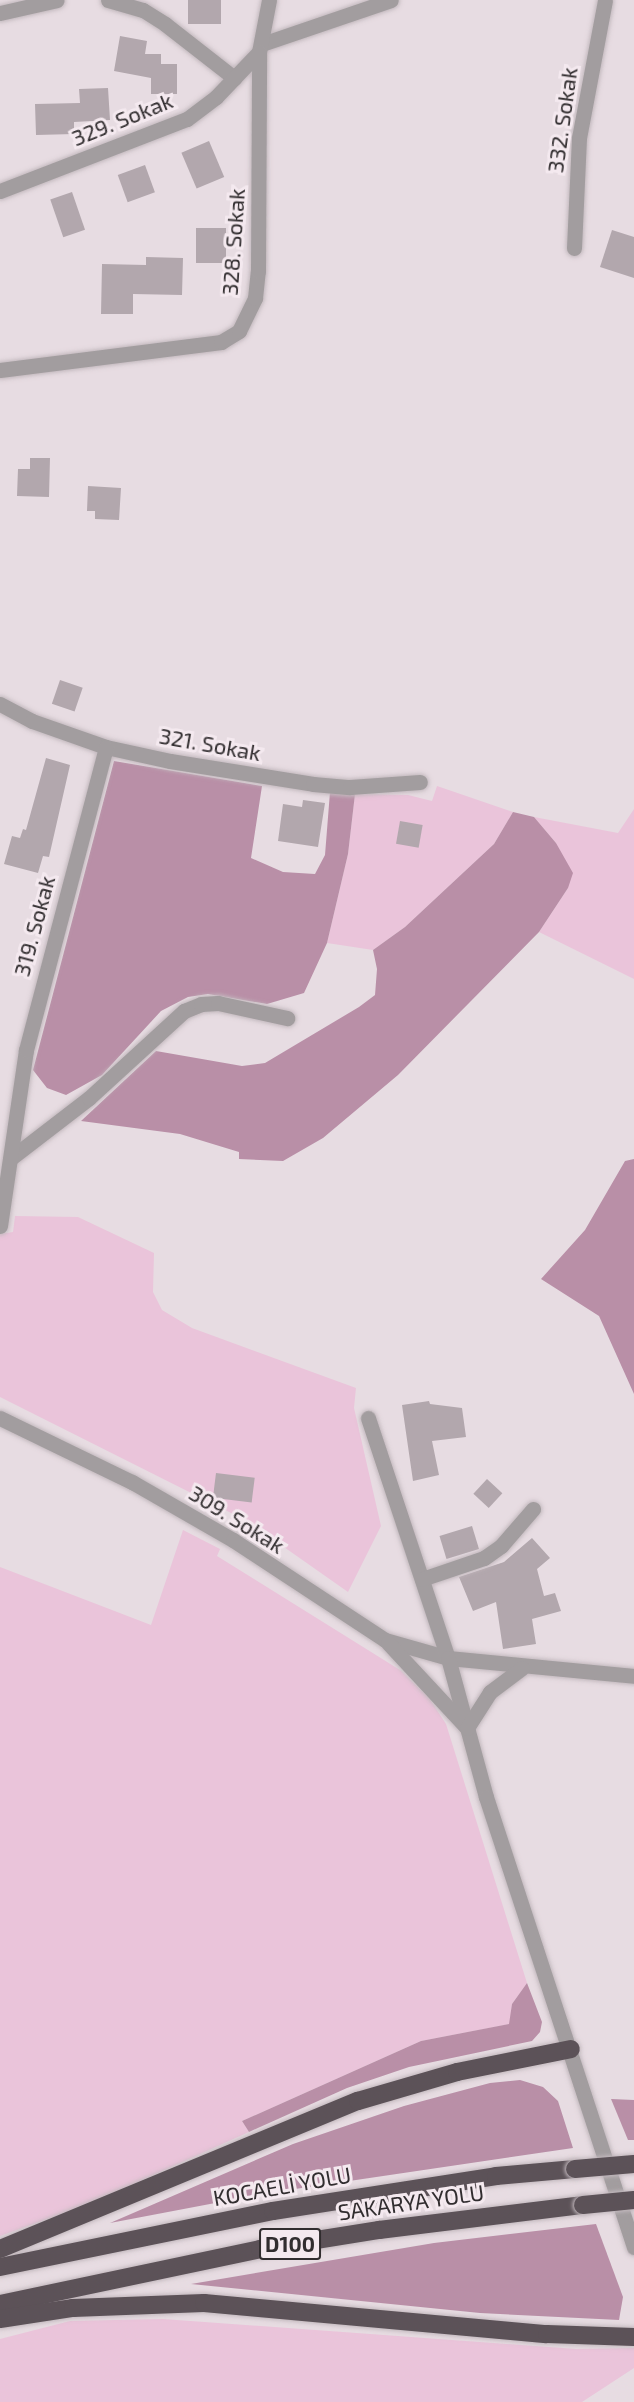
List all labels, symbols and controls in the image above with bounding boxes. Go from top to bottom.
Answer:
street label: 332. Sokak [542,66,582,174]
street label: 329. Sokak [68,87,176,151]
street label: 328. Sokak [216,188,250,296]
street label: 321. Sokak [157,722,263,766]
street label: 319. Sokak [8,873,60,979]
street label: 309. Sokak [184,1479,290,1559]
street label: KOCAELİ YOLU [211,2161,353,2211]
street label: SAKARYA YOLU [336,2179,486,2225]
road number: D100 [258,2226,322,2262]

